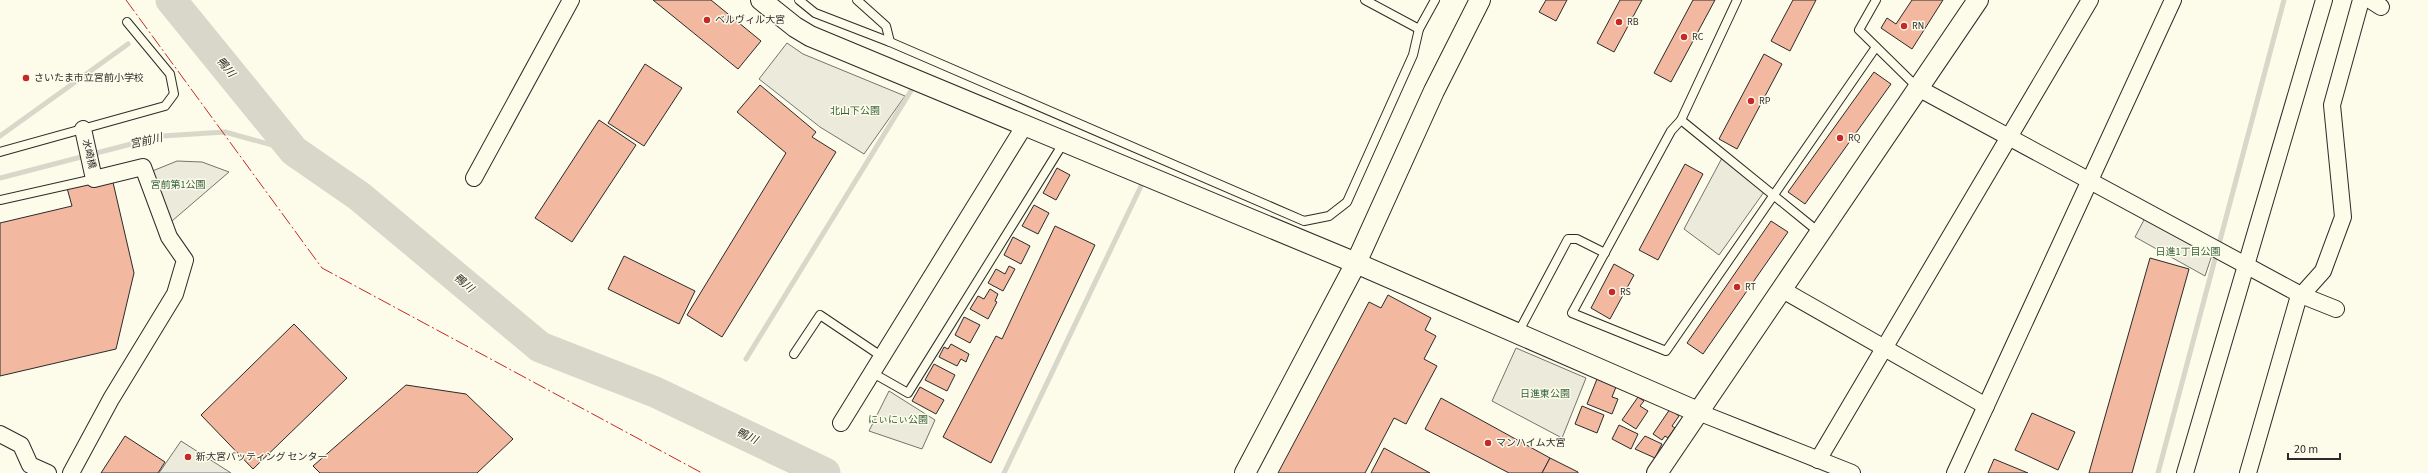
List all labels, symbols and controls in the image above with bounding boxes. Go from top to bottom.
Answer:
place label: ベルヴィル大宮 [715,13,785,27]
marker: ベルヴィル大宮 [702,15,712,25]
place label: RB [1627,15,1639,29]
marker: RB [1614,17,1624,27]
place label: RN [1912,19,1924,33]
marker: RN [1899,21,1909,31]
place label: RC [1692,30,1704,44]
marker: RC [1679,32,1689,42]
water label: 鴨川 [213,54,239,81]
place label: さいたま市立宮前小学校 [34,71,144,85]
marker: さいたま市立宮前小学校 [21,73,31,83]
place label: RP [1759,94,1771,108]
marker: RP [1746,96,1756,106]
park label: 北山下公園 [830,104,880,118]
water label: 宮前川 [128,130,165,152]
place label: RQ [1848,131,1861,145]
marker: RQ [1835,133,1845,143]
street label: 水崎橋 [79,138,99,170]
park label: 宮前第1公園 [151,178,205,192]
park label: 日進1丁目公園 [2156,245,2220,259]
water label: 鴨川 [451,270,478,296]
place label: RT [1745,280,1757,294]
marker: RT [1732,282,1742,292]
place label: RS [1620,285,1631,299]
marker: RS [1607,287,1617,297]
park label: 日進東公園 [1520,387,1570,401]
park label: にぃにぃ公園 [868,413,928,427]
water label: 鴨川 [734,425,761,448]
scale bar [2288,435,2340,461]
place label: マンハイム大宮 [1496,436,1566,450]
marker: マンハイム大宮 [1483,438,1493,448]
text: 20 m [2294,441,2318,458]
place label: 新大宮バッティング センター [196,450,327,464]
marker: 新大宮バッティング センター [183,452,193,462]

